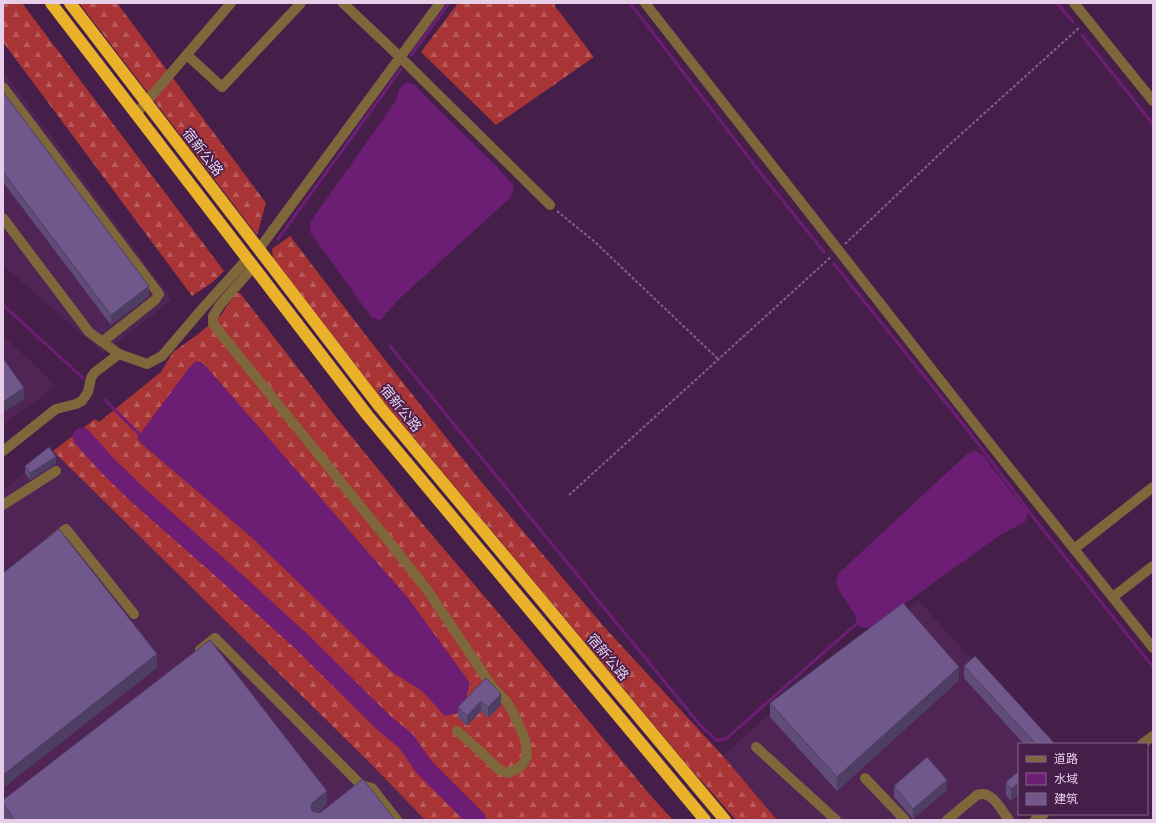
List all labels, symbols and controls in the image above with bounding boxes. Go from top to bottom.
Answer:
street label: 宿新公路 [179,125,227,180]
street label: 宿新公路 [376,381,425,435]
street label: 宿新公路 [583,630,632,684]
legend [1018,743,1148,815]
text: 道路 [1054,752,1078,766]
text: 水域 [1054,772,1078,786]
text: 建筑 [1054,792,1078,806]

